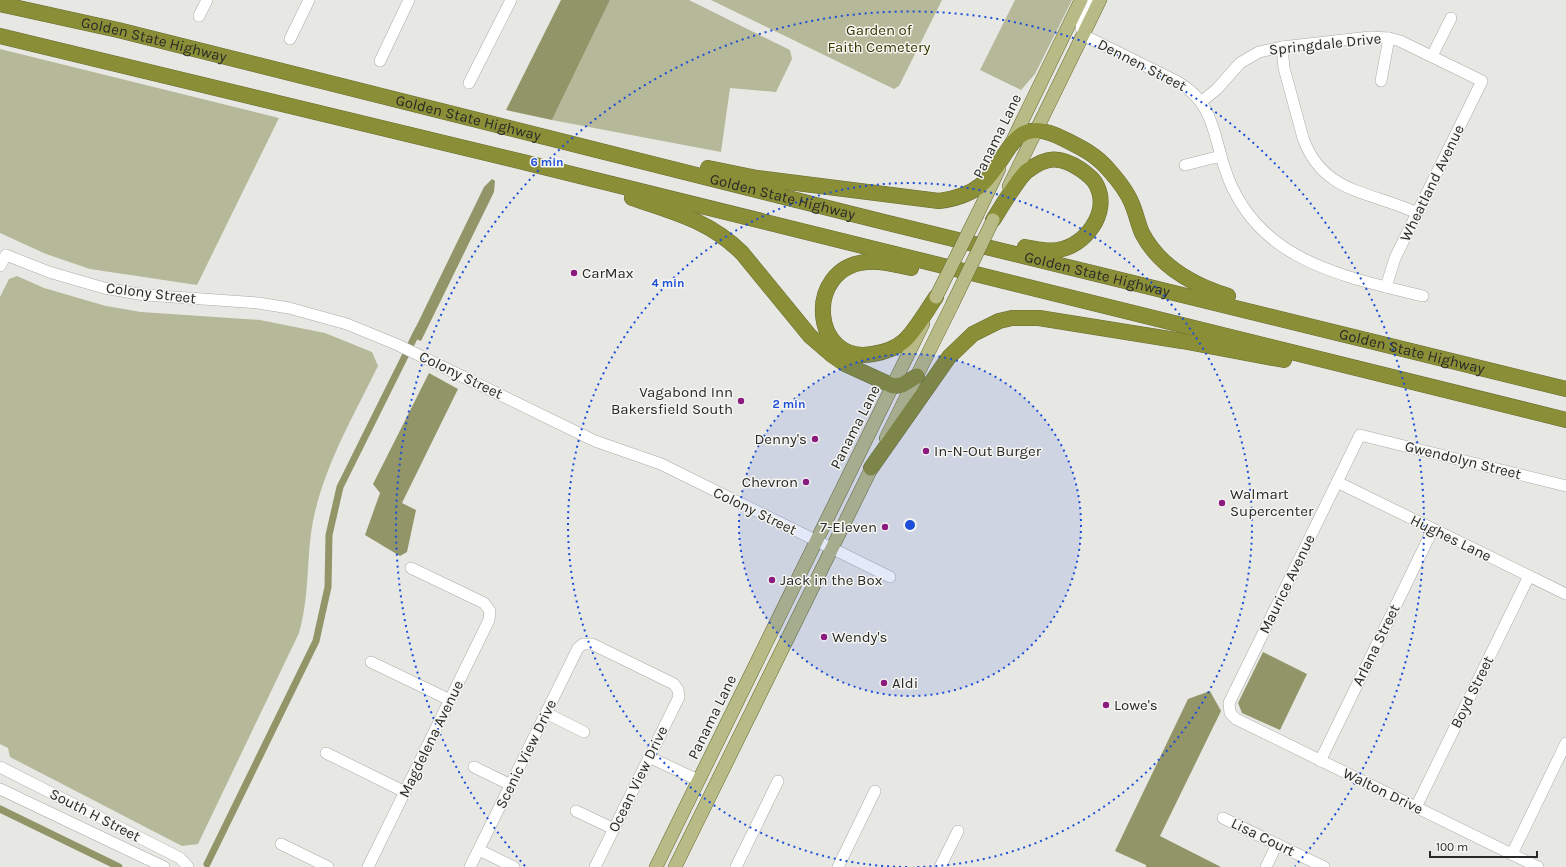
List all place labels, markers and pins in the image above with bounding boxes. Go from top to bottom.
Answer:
place label: CarMax [582,264,634,282]
marker: CarMax [569,268,579,278]
place label: Vagabond Inn Bakersfield South [611,383,733,418]
marker: Vagabond Inn Bakersfield South [736,396,746,406]
place label: Denny's [754,430,807,448]
marker: Denny's [810,434,820,444]
place label: In-N-Out Burger [934,442,1042,460]
marker: In-N-Out Burger [921,446,931,456]
place label: Chevron [742,473,798,491]
marker: Chevron [801,477,811,487]
place label: Walmart Supercenter [1230,485,1314,520]
marker: Walmart Supercenter [1217,498,1227,508]
place label: 7-Eleven [820,518,877,536]
centre of rings [903,518,917,532]
marker: 7-Eleven [880,522,890,532]
place label: Jack in the Box [780,571,883,589]
marker: Jack in the Box [767,575,777,585]
place label: Wendy's [832,628,887,646]
marker: Wendy's [819,632,829,642]
place label: Aldi [892,674,918,692]
marker: Aldi [879,678,889,688]
place label: Lowe's [1114,696,1158,714]
marker: Lowe's [1101,700,1111,710]

